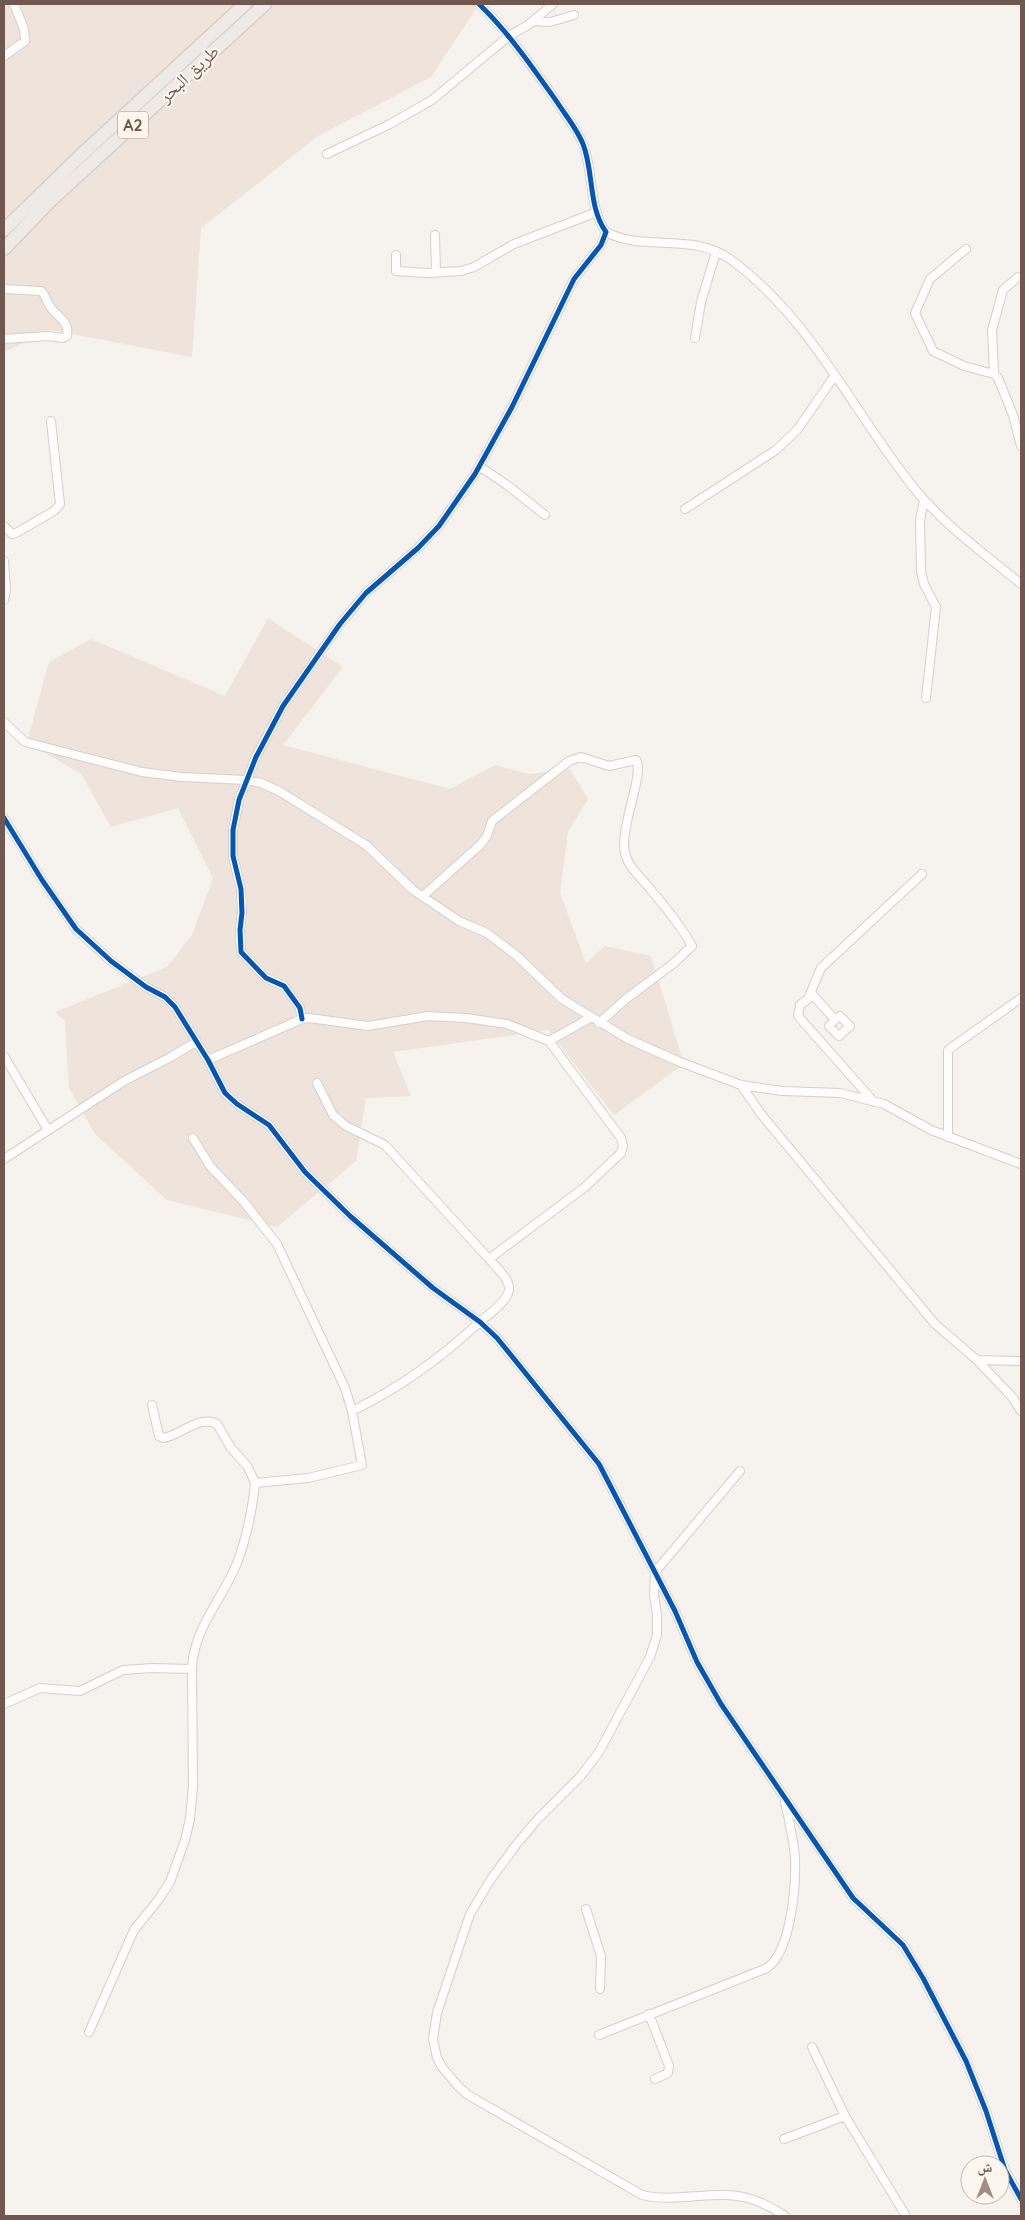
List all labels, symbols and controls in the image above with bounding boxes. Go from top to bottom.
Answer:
street label: طريق البحر [153,40,224,108]
road number: A2 [118,112,148,138]
north arrow [960,2155,1010,2205]
text: ش [978,2158,993,2176]

